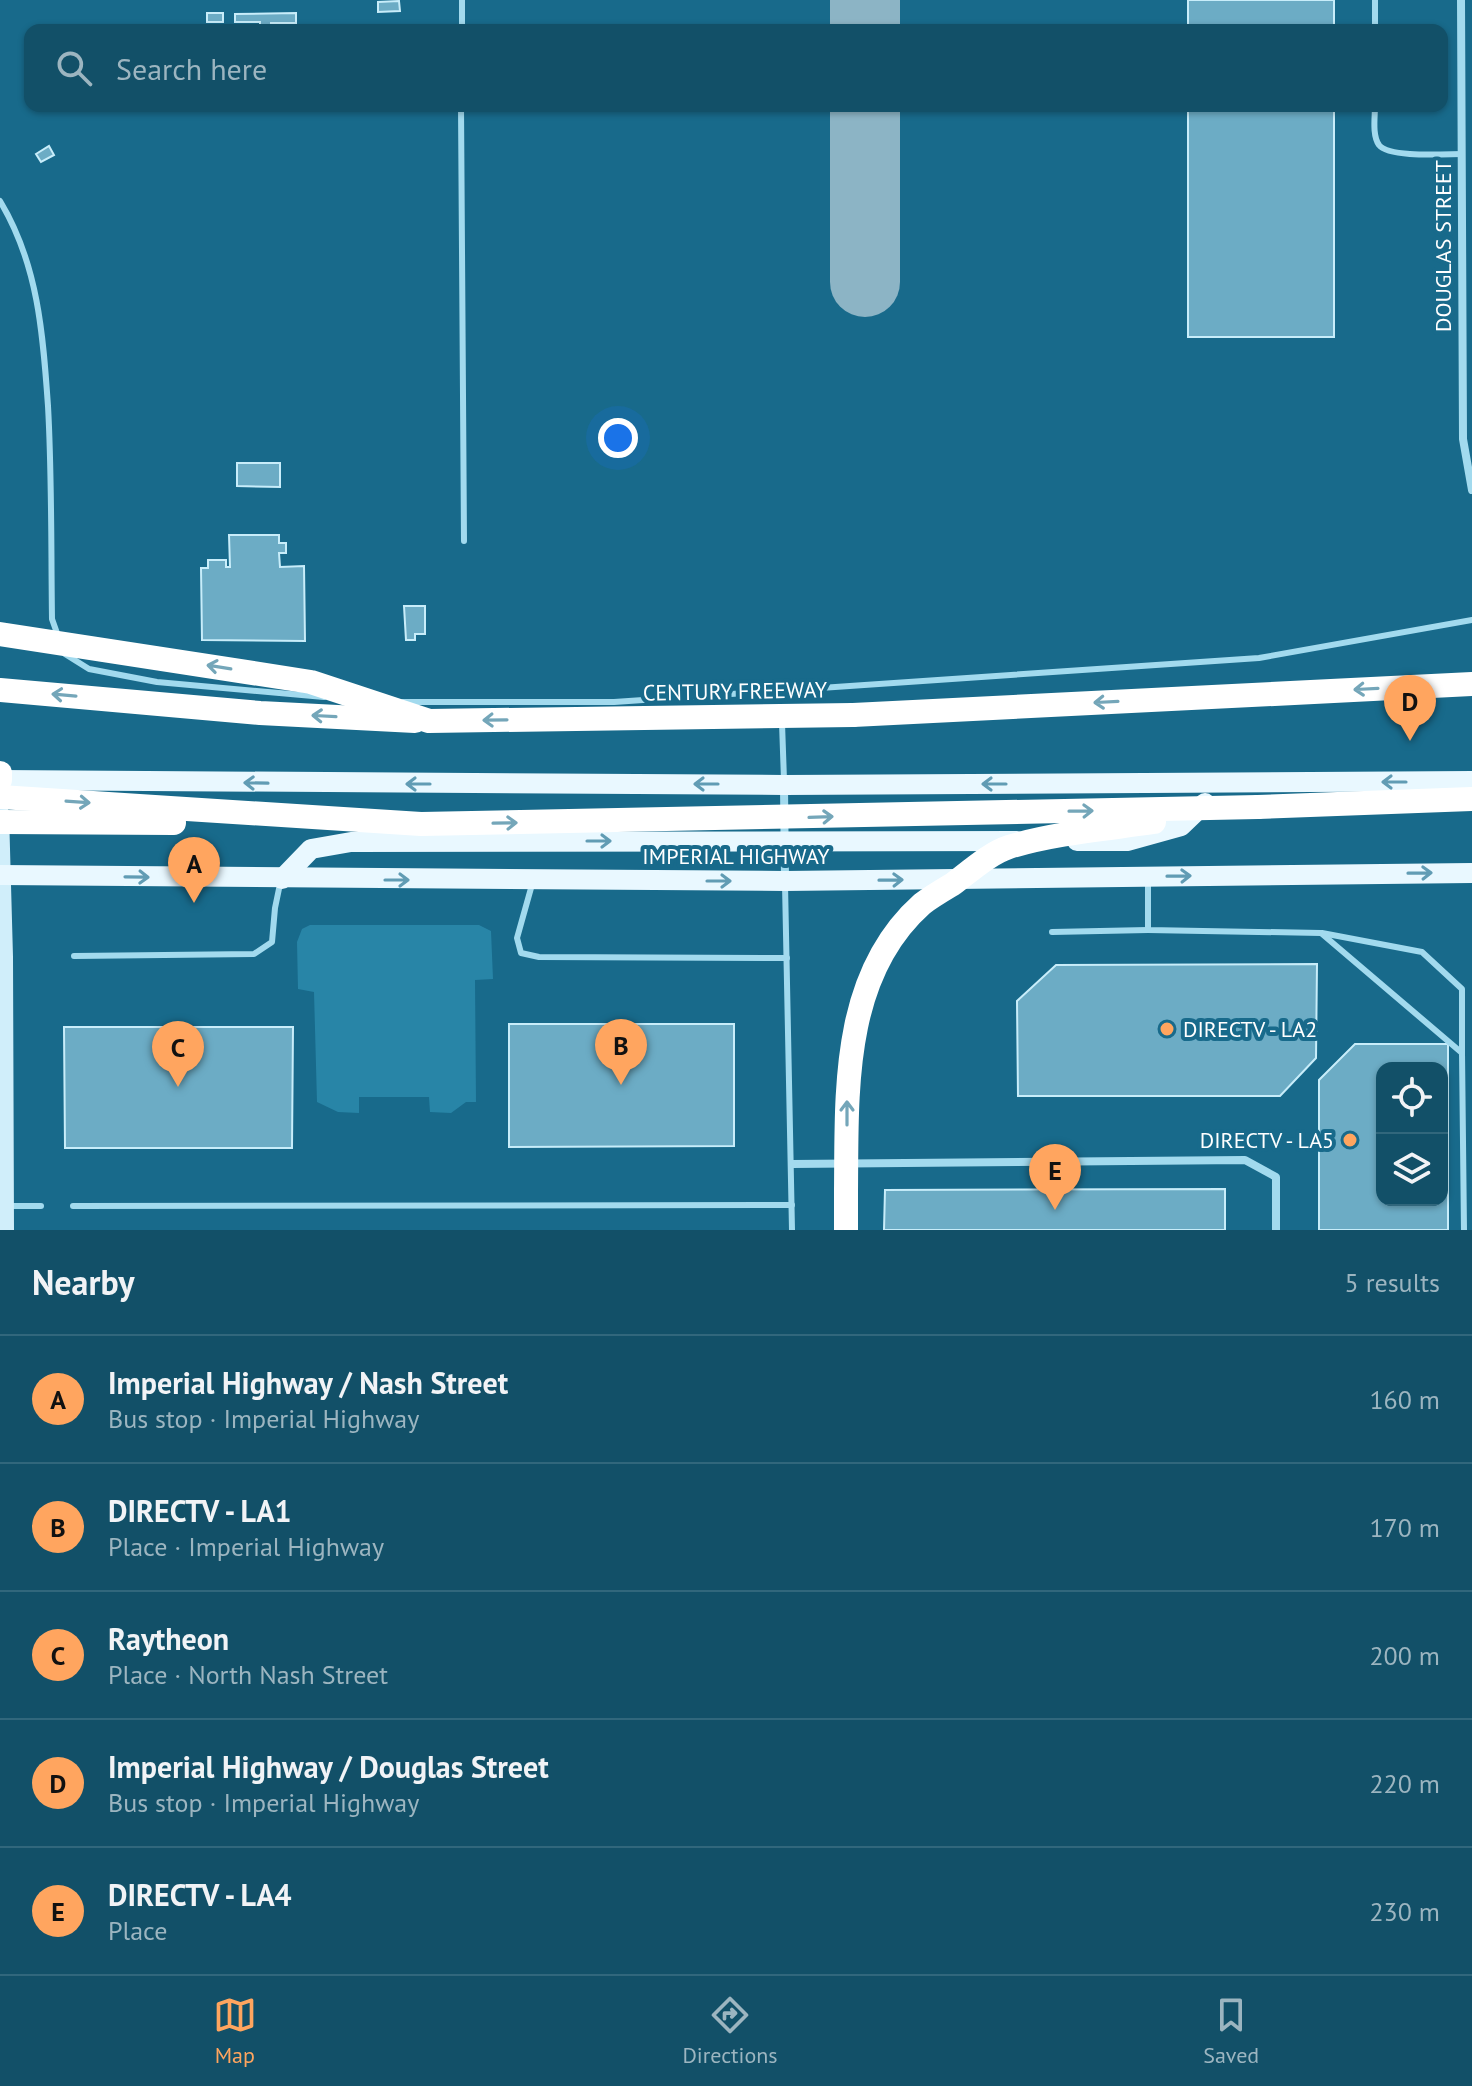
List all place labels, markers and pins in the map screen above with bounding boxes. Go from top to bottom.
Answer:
pin: D [1384,675,1436,741]
pin: A [168,837,220,903]
place label: DIRECTV - LA2 [1183,1015,1317,1043]
pin: B [595,1019,647,1085]
marker: DIRECTV - LA2 [1158,1020,1176,1038]
pin: C [152,1021,204,1087]
place label: DIRECTV - LA5 [1200,1126,1334,1154]
marker: DIRECTV - LA5 [1341,1131,1359,1149]
pin: E [1029,1144,1081,1210]

